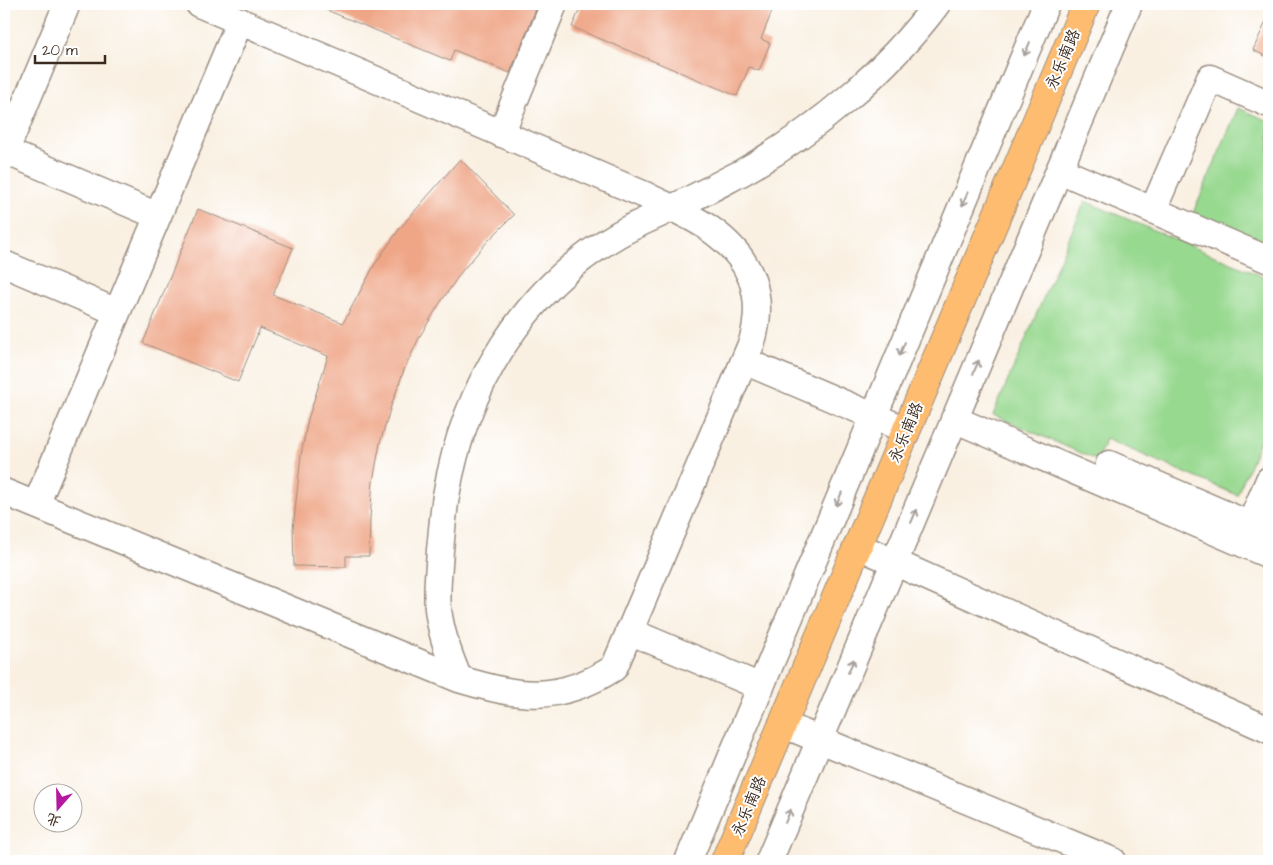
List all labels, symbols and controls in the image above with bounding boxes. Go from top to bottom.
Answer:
street label: 永乐南路 [1040,26,1086,93]
scale bar [35,32,105,64]
text: 20 m [42,40,78,61]
one-way arrow [1022,41,1032,56]
one-way arrow [959,191,969,206]
one-way arrow [897,341,906,356]
one-way arrow [973,359,982,374]
street label: 永乐南路 [883,399,929,466]
one-way arrow [834,491,844,506]
one-way arrow [910,509,919,524]
one-way arrow [846,659,856,674]
street label: 永乐南路 [726,773,772,840]
north arrow [32,782,82,832]
text: 北 [44,807,64,831]
one-way arrow [784,809,793,824]

